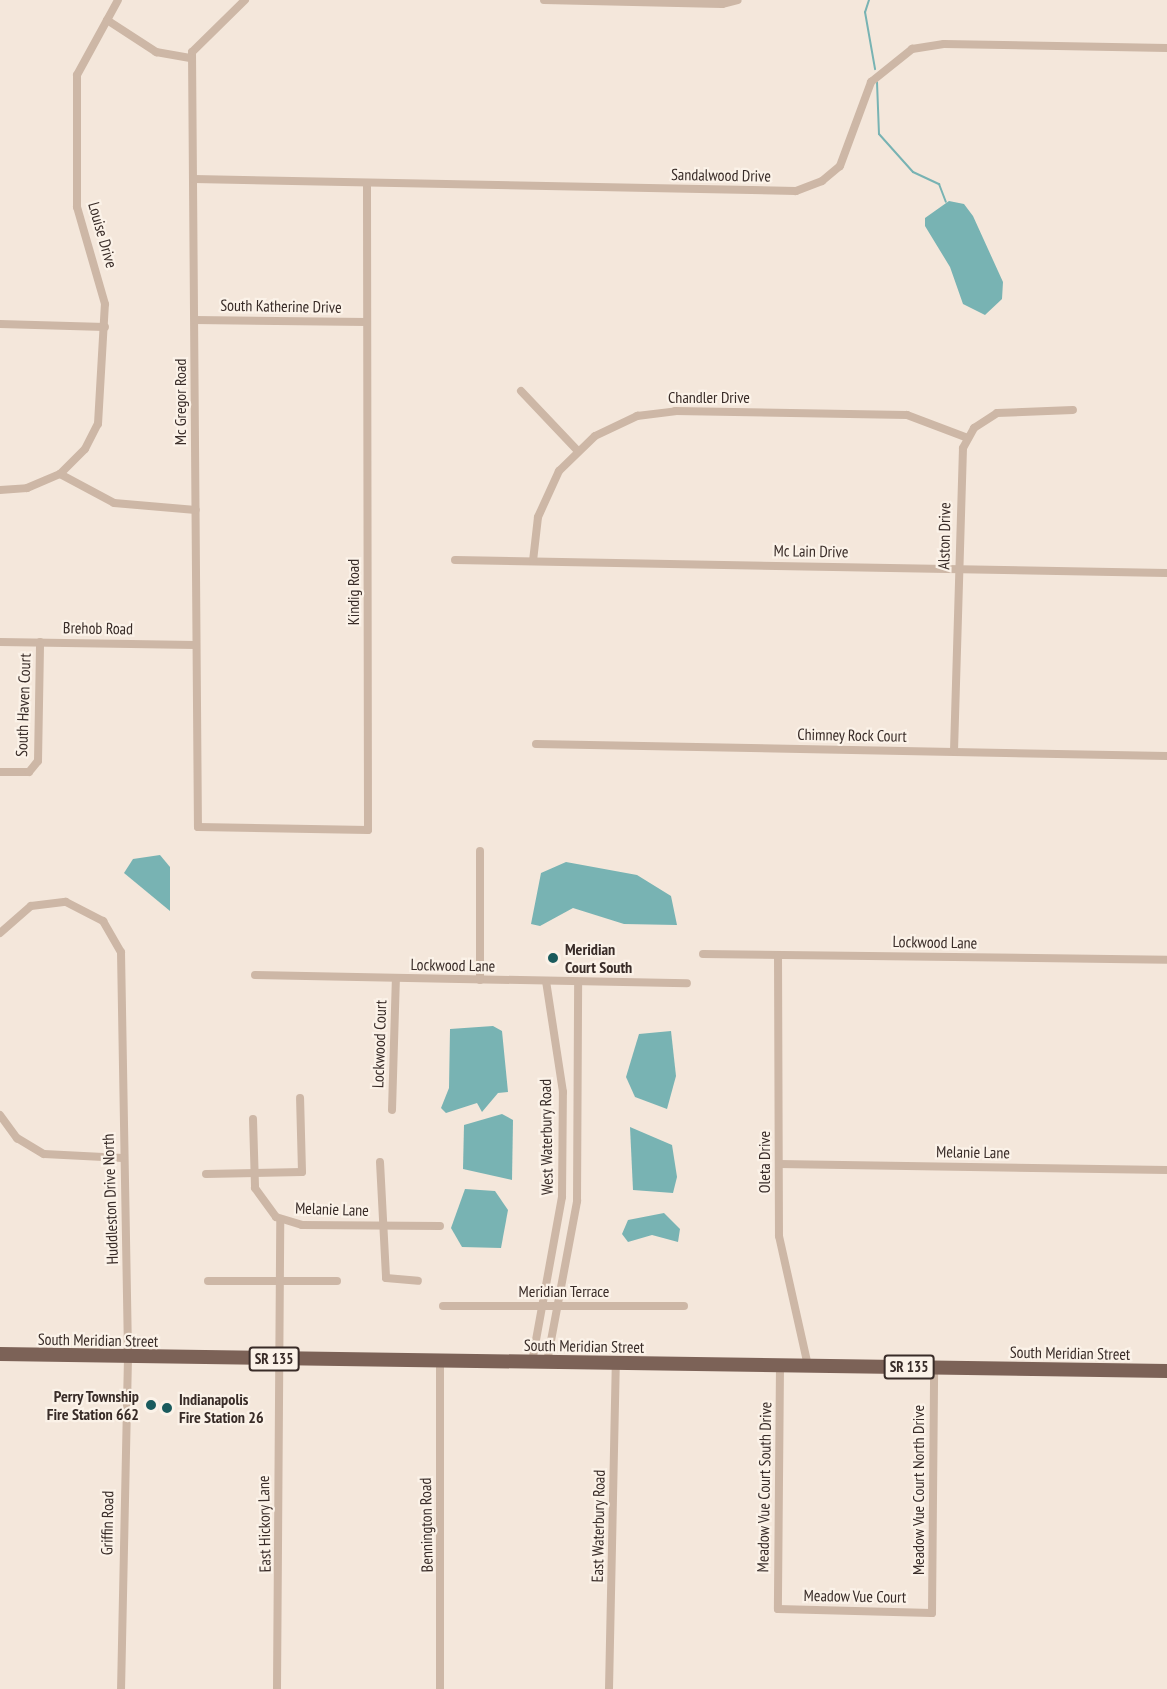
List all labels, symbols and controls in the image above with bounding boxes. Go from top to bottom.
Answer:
street label: Sandalwood Drive [671,165,771,185]
street label: Louise Drive [84,200,122,270]
street label: South Katherine Drive [220,295,342,317]
street label: Mc Gregor Road [170,359,190,445]
street label: Chandler Drive [668,387,750,407]
street label: Alston Drive [934,502,954,570]
street label: Mc Lain Drive [773,541,849,561]
street label: Kindig Road [343,559,363,625]
street label: Brehob Road [63,618,133,638]
street label: South Haven Court [12,653,34,757]
street label: Chimney Rock Court [797,724,907,746]
street label: Lockwood Lane [893,932,977,952]
place label: Meridian Court South [565,939,632,977]
marker: Meridian Court South [546,951,560,965]
street label: Lockwood Lane [411,955,495,975]
street label: Lockwood Court [368,1000,390,1088]
street label: West Waterbury Road [535,1078,557,1196]
street label: Oleta Drive [754,1131,774,1193]
street label: Huddleston Drive North [98,1133,122,1265]
street label: Melanie Lane [936,1142,1010,1162]
street label: Melanie Lane [295,1198,369,1220]
street label: Meridian Terrace [518,1281,610,1301]
street label: South Meridian Street [38,1329,158,1351]
street label: South Meridian Street [524,1335,644,1357]
street label: South Meridian Street [1010,1342,1130,1364]
road number: SR 135 [248,1347,300,1371]
road number: SR 135 [884,1355,934,1379]
place label: Perry Township Fire Station 662 [47,1386,139,1424]
place label: Indianapolis Fire Station 26 [179,1389,264,1427]
marker: Perry Township Fire Station 662 [144,1398,158,1412]
marker: Indianapolis Fire Station 26 [160,1401,174,1415]
street label: Meadow Vue Court South Drive [753,1401,775,1573]
street label: Meadow Vue Court North Drive [908,1405,928,1575]
street label: East Waterbury Road [587,1469,609,1583]
street label: East Hickory Lane [254,1475,274,1573]
street label: Bennington Road [416,1478,436,1572]
street label: Griffin Road [97,1491,117,1555]
street label: Meadow Vue Court [803,1585,907,1607]

